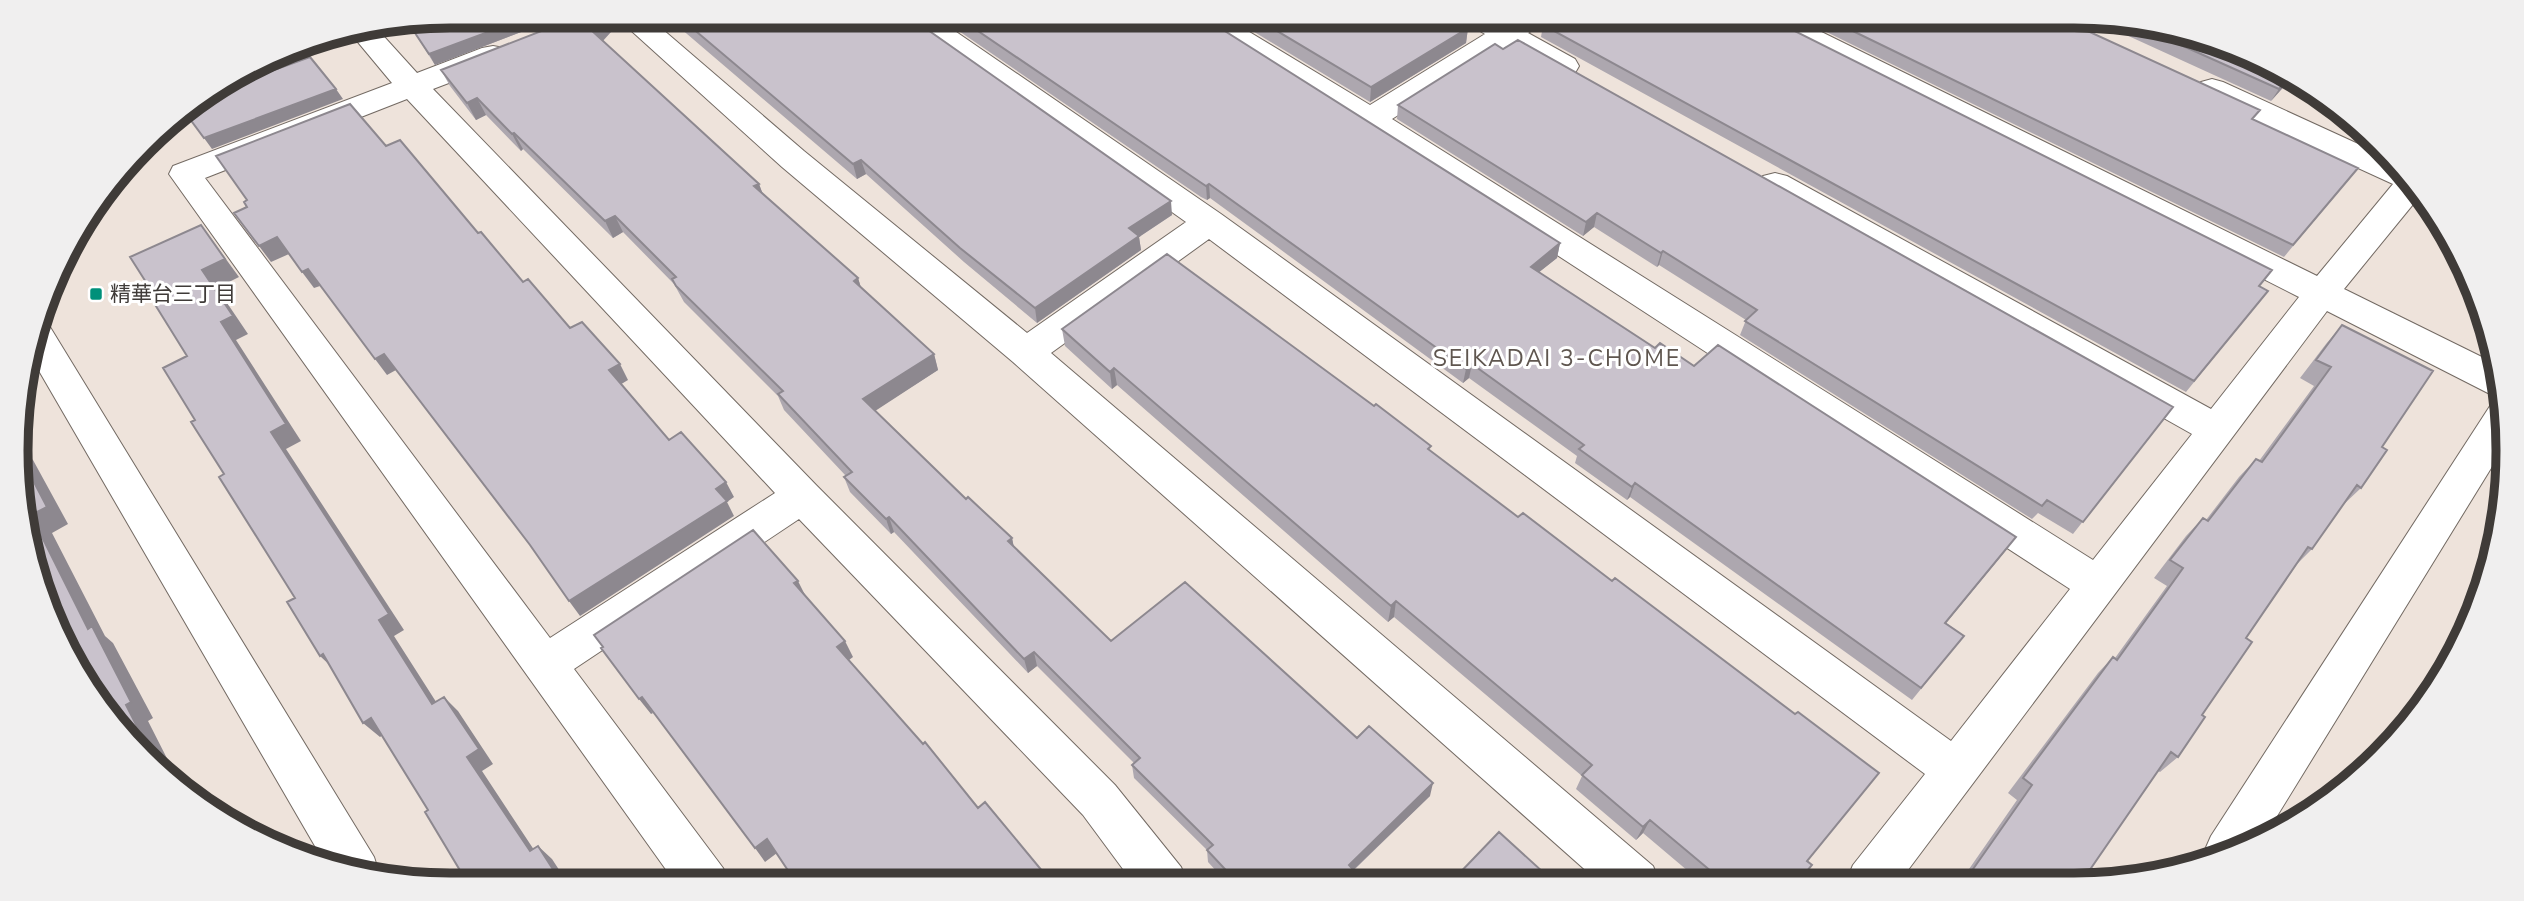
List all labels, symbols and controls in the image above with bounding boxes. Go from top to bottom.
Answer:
place label: 精華台三丁目 [110,280,236,308]
marker: 精華台三丁目 [88,286,104,302]
district label: SEIKADAI 3-CHOME [1433,343,1681,374]

